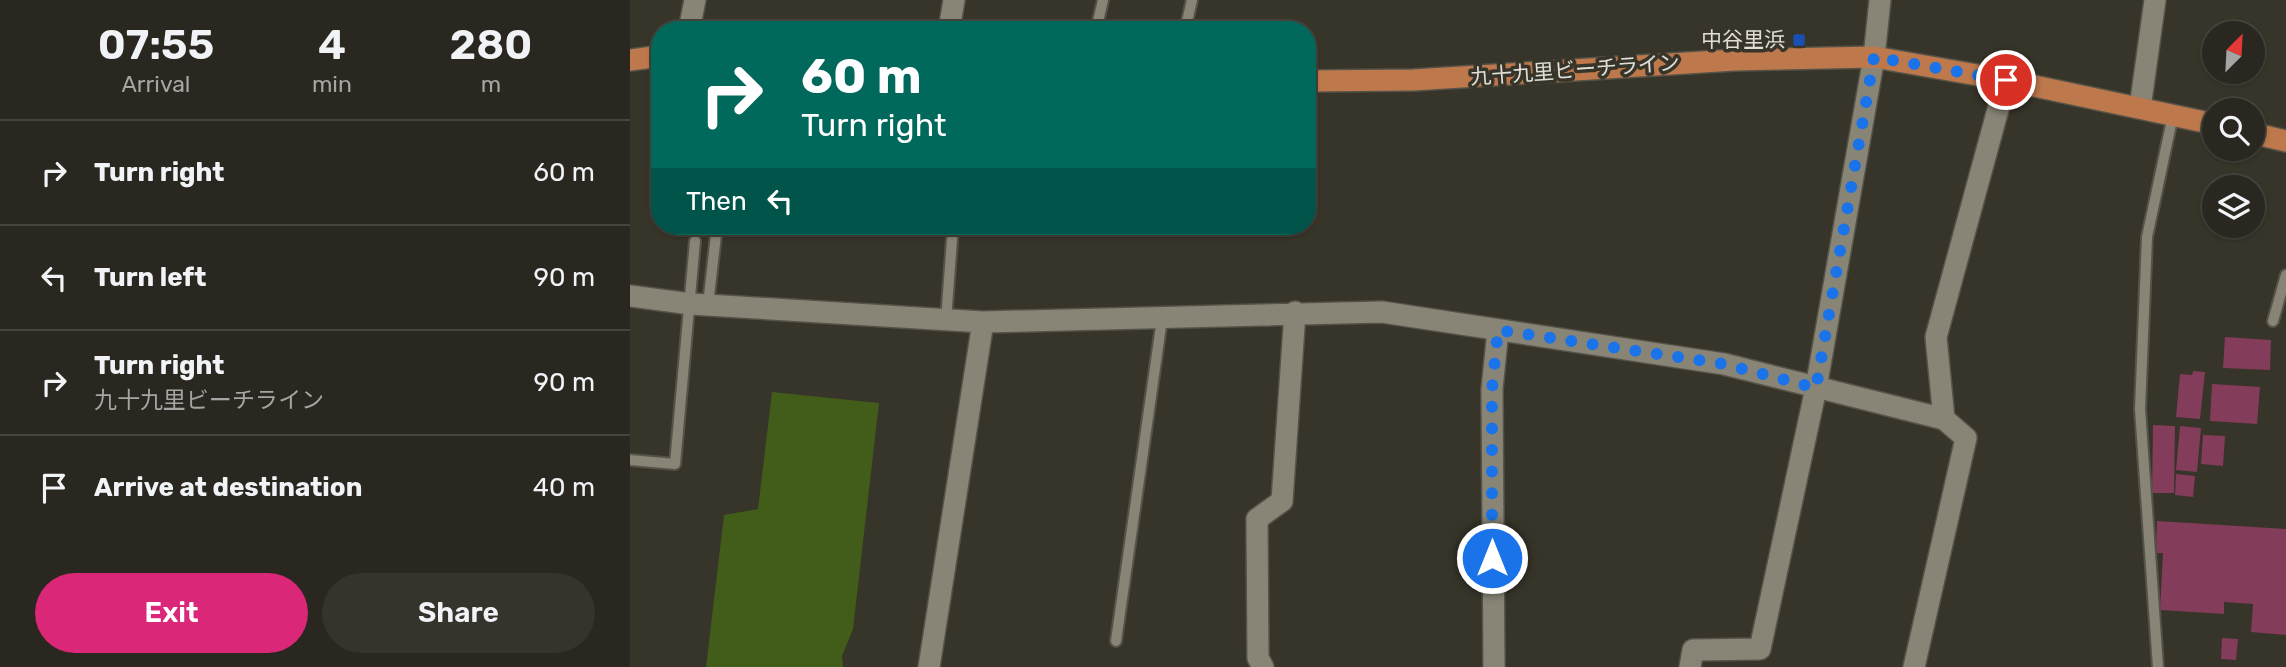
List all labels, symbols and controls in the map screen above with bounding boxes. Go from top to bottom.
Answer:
text: 07:55 [98,20,214,70]
text: 4 [318,20,346,70]
text: 280 [450,20,532,70]
north arrow [2202,21,2264,84]
map controls [2202,21,2265,238]
place label: 中谷里浜 [1701,27,1785,52]
marker: 中谷里浜 [1791,32,1807,48]
text: 60 m [801,47,922,105]
icon: right [686,49,777,140]
street label: 九十九里ビーチライン [1469,50,1681,89]
pin [1976,50,2036,110]
icon: arrive [1987,61,2025,99]
text: Arrival [121,70,190,98]
text: min [312,70,352,98]
text: m [481,70,501,98]
button: search [2202,98,2265,161]
text: Turn right [801,106,946,144]
icon: right [35,154,73,192]
text: Turn right [94,157,224,188]
text: 60 m [533,157,595,188]
button: layers [2202,175,2265,238]
icon: left [761,182,799,220]
text: Then [686,186,747,217]
icon: left [35,259,73,297]
text: Turn left [94,262,206,293]
text: 90 m [534,262,595,293]
text: Turn right [94,350,224,381]
icon: right [35,364,73,402]
text: 90 m [534,367,595,398]
text: 九十九里ビーチライン [94,386,324,414]
icon: arrive [35,469,73,507]
text: Arrive at destination [94,472,362,503]
text: 40 m [533,472,595,503]
position arrow [1455,521,1529,595]
button: Exit [35,573,308,653]
button: Share [322,573,595,653]

